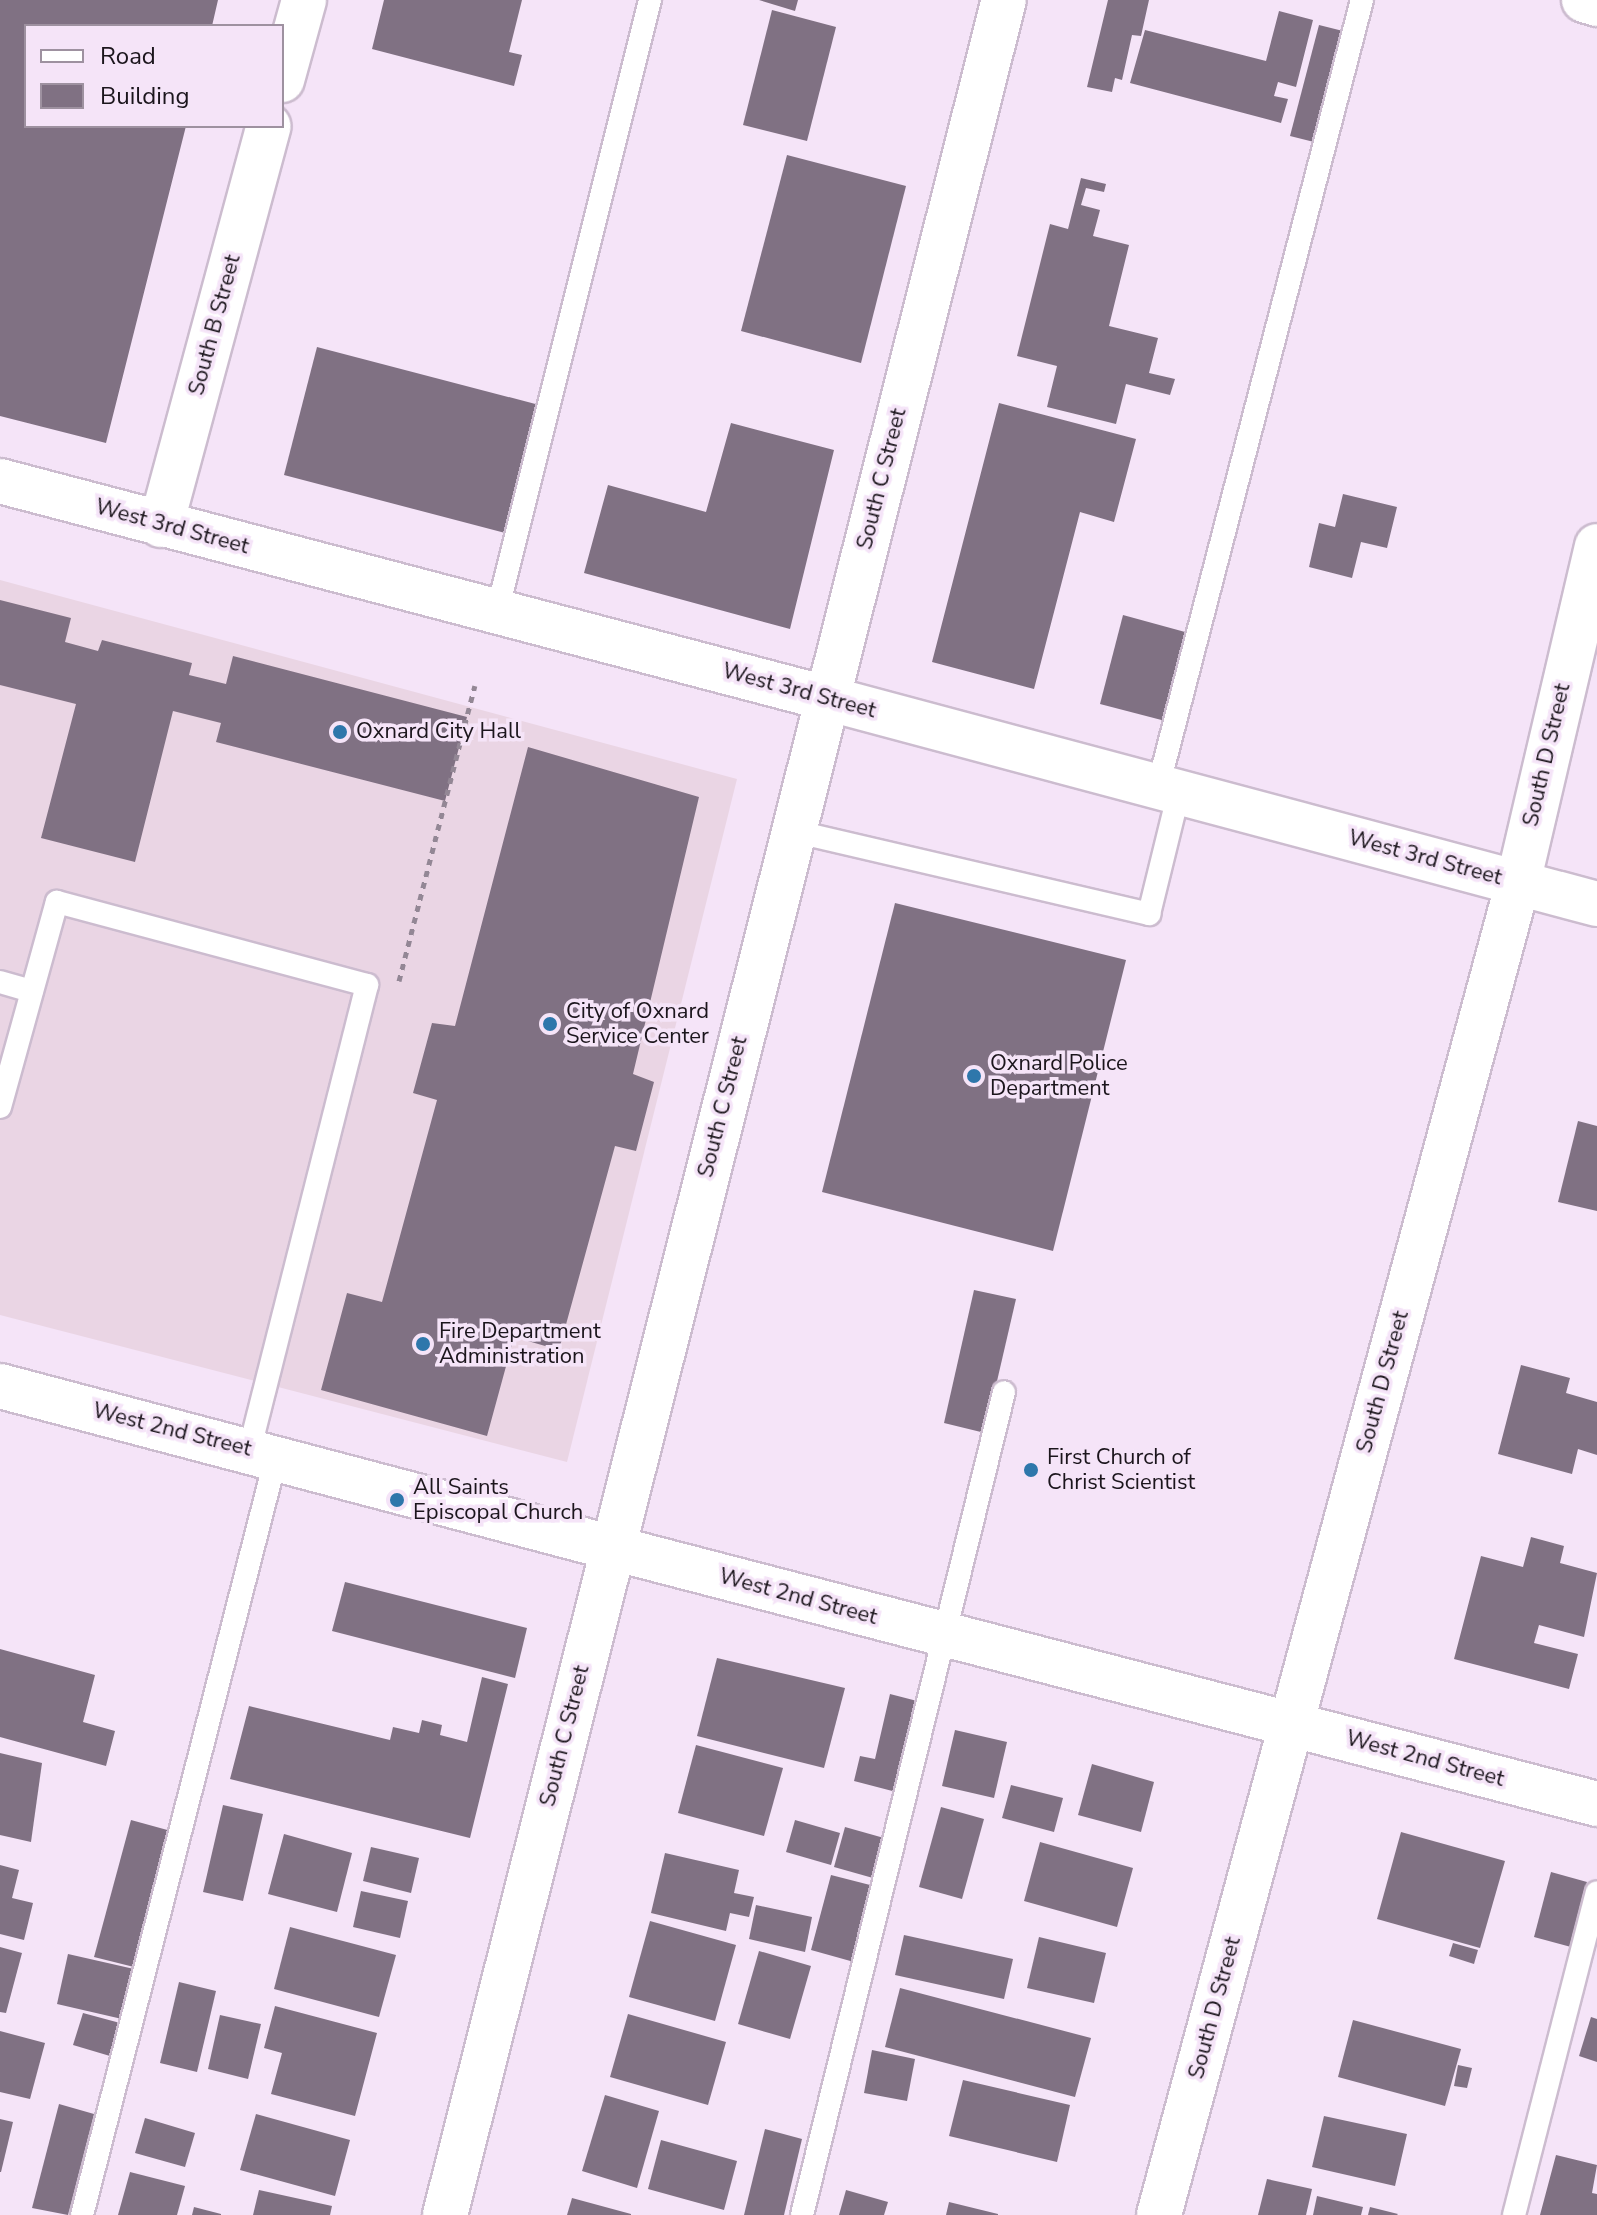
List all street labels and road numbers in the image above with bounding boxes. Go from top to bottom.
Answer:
street label: South B Street [184,252,246,398]
street label: South C Street [852,406,912,552]
street label: West 3rd Street [92,494,252,560]
street label: West 3rd Street [719,658,879,724]
street label: South D Street [1518,681,1576,829]
street label: West 3rd Street [1345,825,1505,891]
street label: South C Street [693,1034,753,1180]
street label: South D Street [1351,1308,1415,1456]
street label: West 2nd Street [90,1398,254,1462]
street label: West 2nd Street [716,1563,880,1631]
street label: South C Street [535,1663,595,1809]
street label: West 2nd Street [1343,1725,1507,1793]
street label: South D Street [1183,1934,1247,2082]

